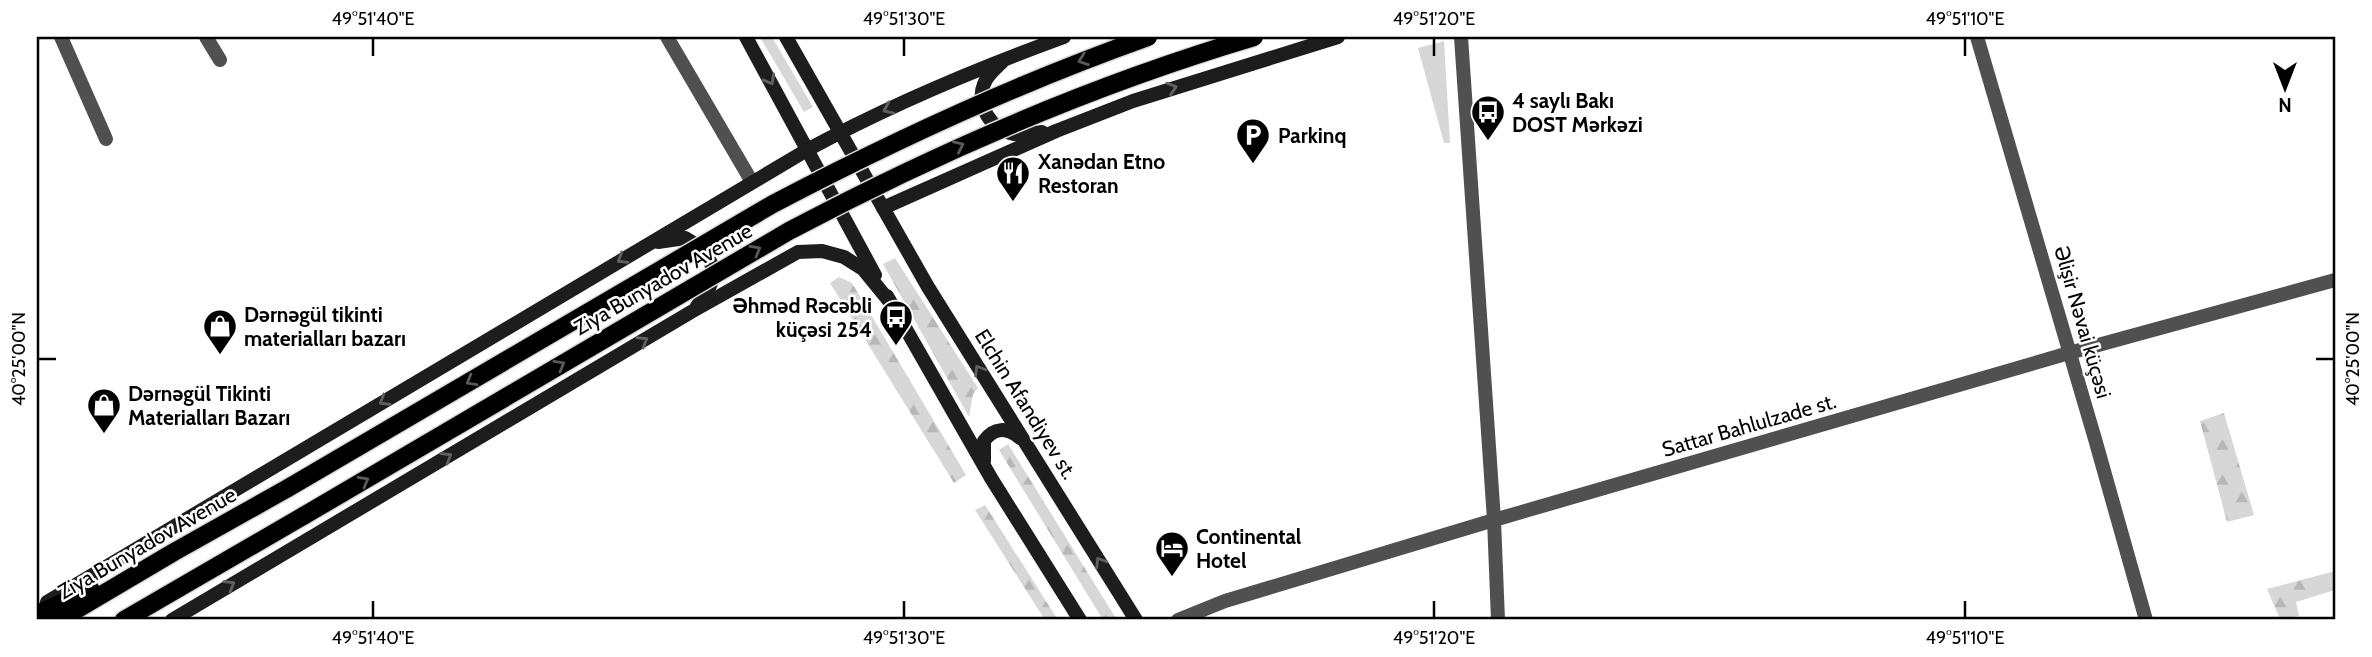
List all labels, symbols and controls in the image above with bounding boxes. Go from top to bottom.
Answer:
text: 49°51'40"E [332,8,415,30]
text: 49°51'30"E [863,8,945,30]
text: 49°51'20"E [1393,8,1475,30]
text: 49°51'10"E [1926,8,2004,30]
one-way arrow [1078,51,1090,65]
north arrow [2250,52,2320,122]
one-way arrow [762,73,775,86]
one-way arrow [1165,82,1177,96]
place label: 4 saylı Bakı DOST Mərkəzi [1512,88,1643,137]
bus stop icon: 4 saylı Bakı DOST Mərkəzi [1469,93,1507,142]
text: N [2278,93,2292,116]
one-way arrow [882,101,895,115]
parking icon: Parkinq [1234,116,1272,165]
place label: Parkinq [1278,123,1346,148]
one-way arrow [952,141,964,155]
place label: Xanədan Etno Restoran [1037,149,1165,198]
restaurant icon: Xanədan Etno Restoran [994,154,1032,203]
street label: Ziya Bunyadov Avenue [570,218,757,340]
street label: Əlişir Nəvai küçəsi [2049,243,2117,401]
one-way arrow [749,245,762,258]
one-way arrow [616,251,629,264]
place label: Əhməd Rəcəbli küçəsi 254 [733,293,872,342]
bus stop icon: Əhməd Rəcəbli küçəsi 254 [877,298,915,347]
place label: Dərnəgül tikinti materialları bazarı [244,302,406,351]
shop icon: Dərnəgül tikinti materialları bazarı [201,307,239,356]
text: 40°25'00"N [8,312,30,406]
text: 40°25'00"N [2342,312,2364,406]
street label: Elchin Afandiyev st. [970,324,1082,484]
one-way arrow [635,336,648,349]
one-way arrow [553,361,566,374]
one-way arrow [975,364,988,377]
one-way arrow [465,373,478,386]
place label: Dərnəgül Tikinti Materialları Bazarı [128,381,290,430]
shop icon: Dərnəgül Tikinti Materialları Bazarı [85,386,123,435]
street label: Sattar Bahlulzade st. [1659,388,1839,462]
one-way arrow [379,392,392,405]
one-way arrow [440,452,452,465]
one-way arrow [357,476,370,489]
street label: Ziya Bunyadov Avenue [54,482,241,604]
place label: Continental Hotel [1196,524,1302,573]
hotel icon: Continental Hotel [1153,529,1191,578]
one-way arrow [1095,557,1108,570]
one-way arrow [223,581,236,594]
text: 49°51'40"E [332,627,415,649]
text: 49°51'30"E [863,627,945,649]
text: 49°51'20"E [1393,627,1475,649]
text: 49°51'10"E [1926,627,2004,649]

